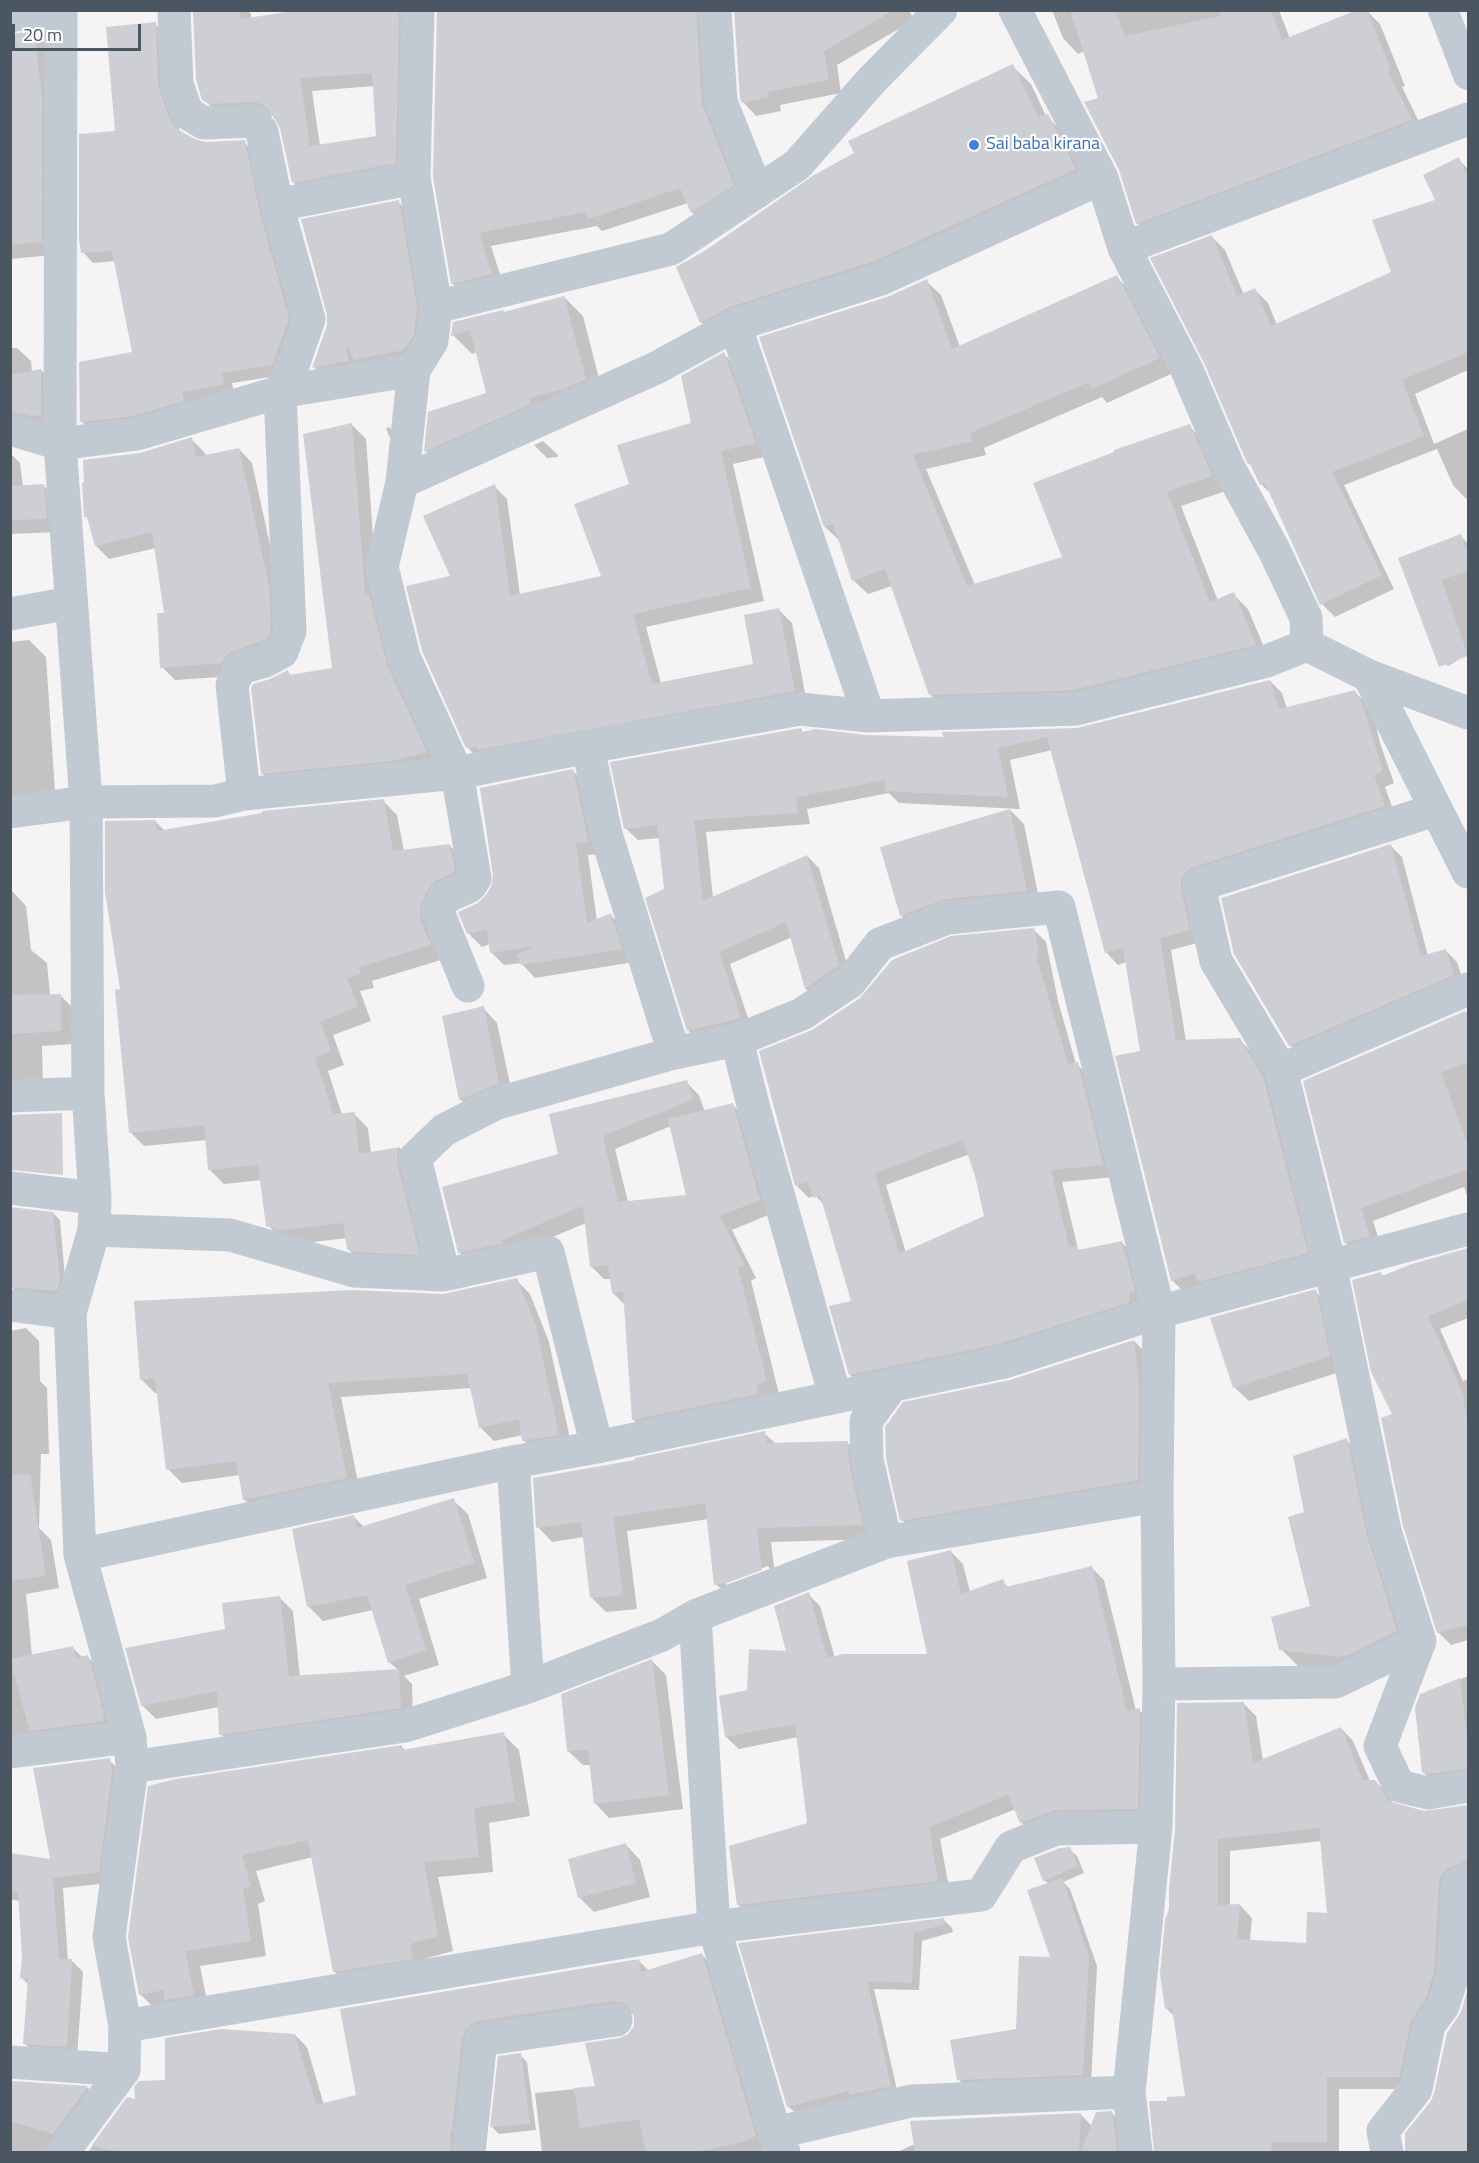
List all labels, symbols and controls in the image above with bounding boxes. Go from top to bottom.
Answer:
scale bar [15,12,144,50]
text: 20 m [23,21,62,48]
place label: Sai baba kirana [986,134,1100,156]
marker: Sai baba kirana [967,138,981,152]

